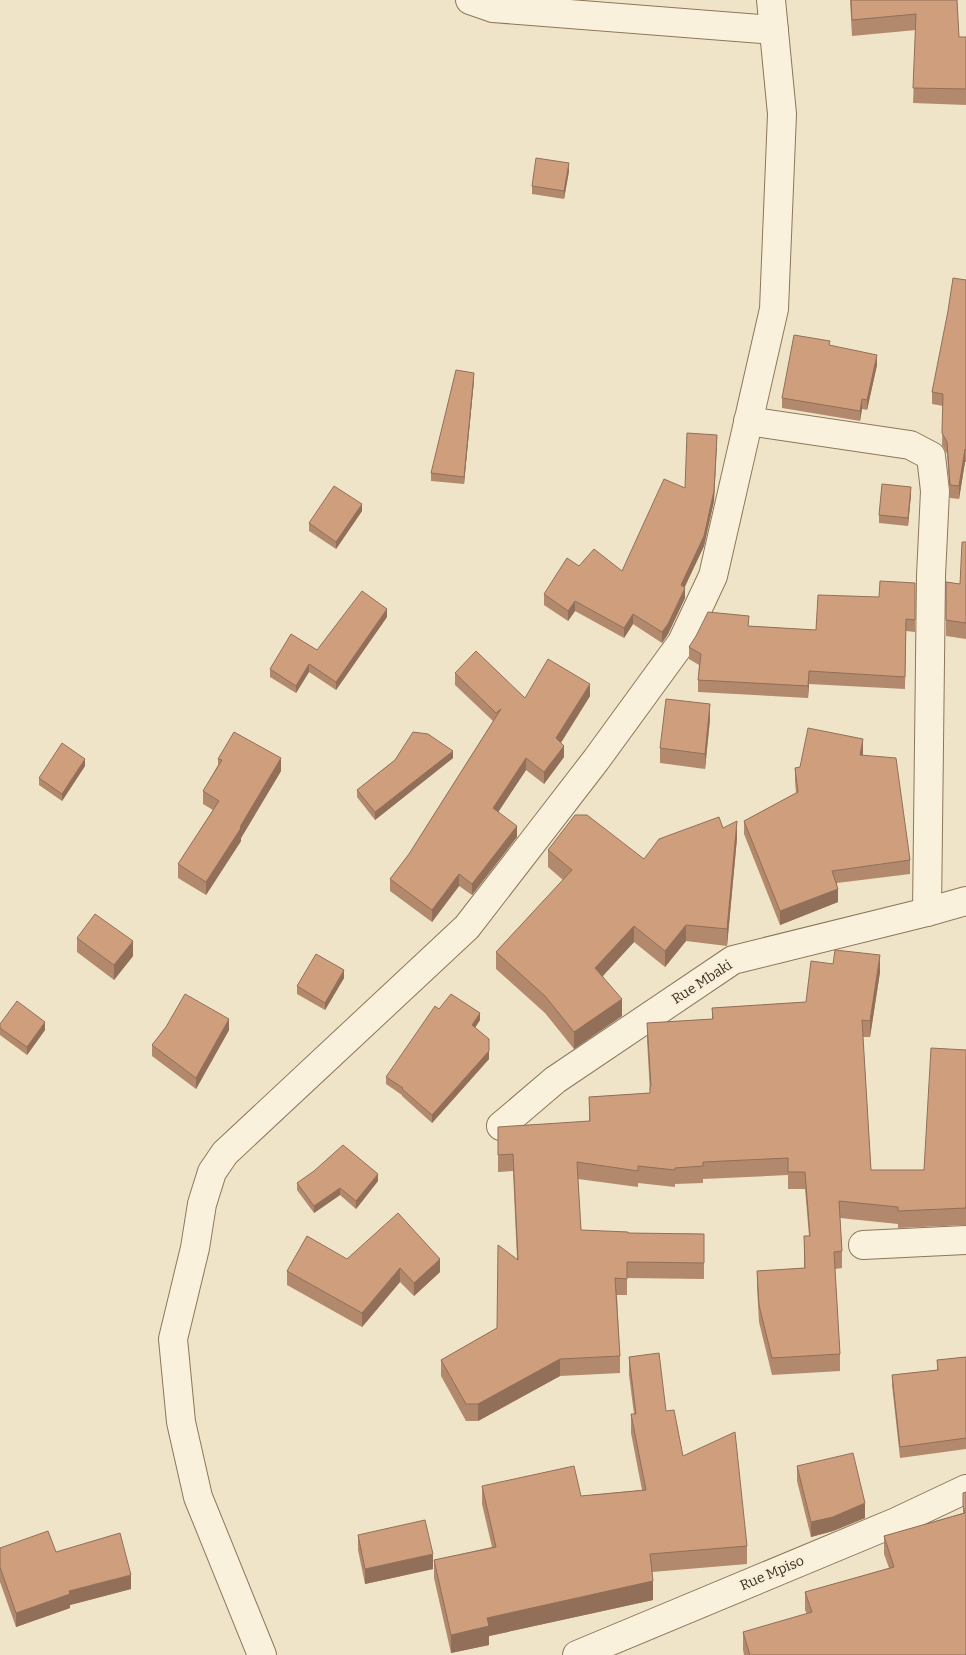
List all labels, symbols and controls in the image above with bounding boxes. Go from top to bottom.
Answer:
street label: Rue Mbaki [669,956,735,1008]
street label: Rue Mpiso [737,1552,807,1594]

